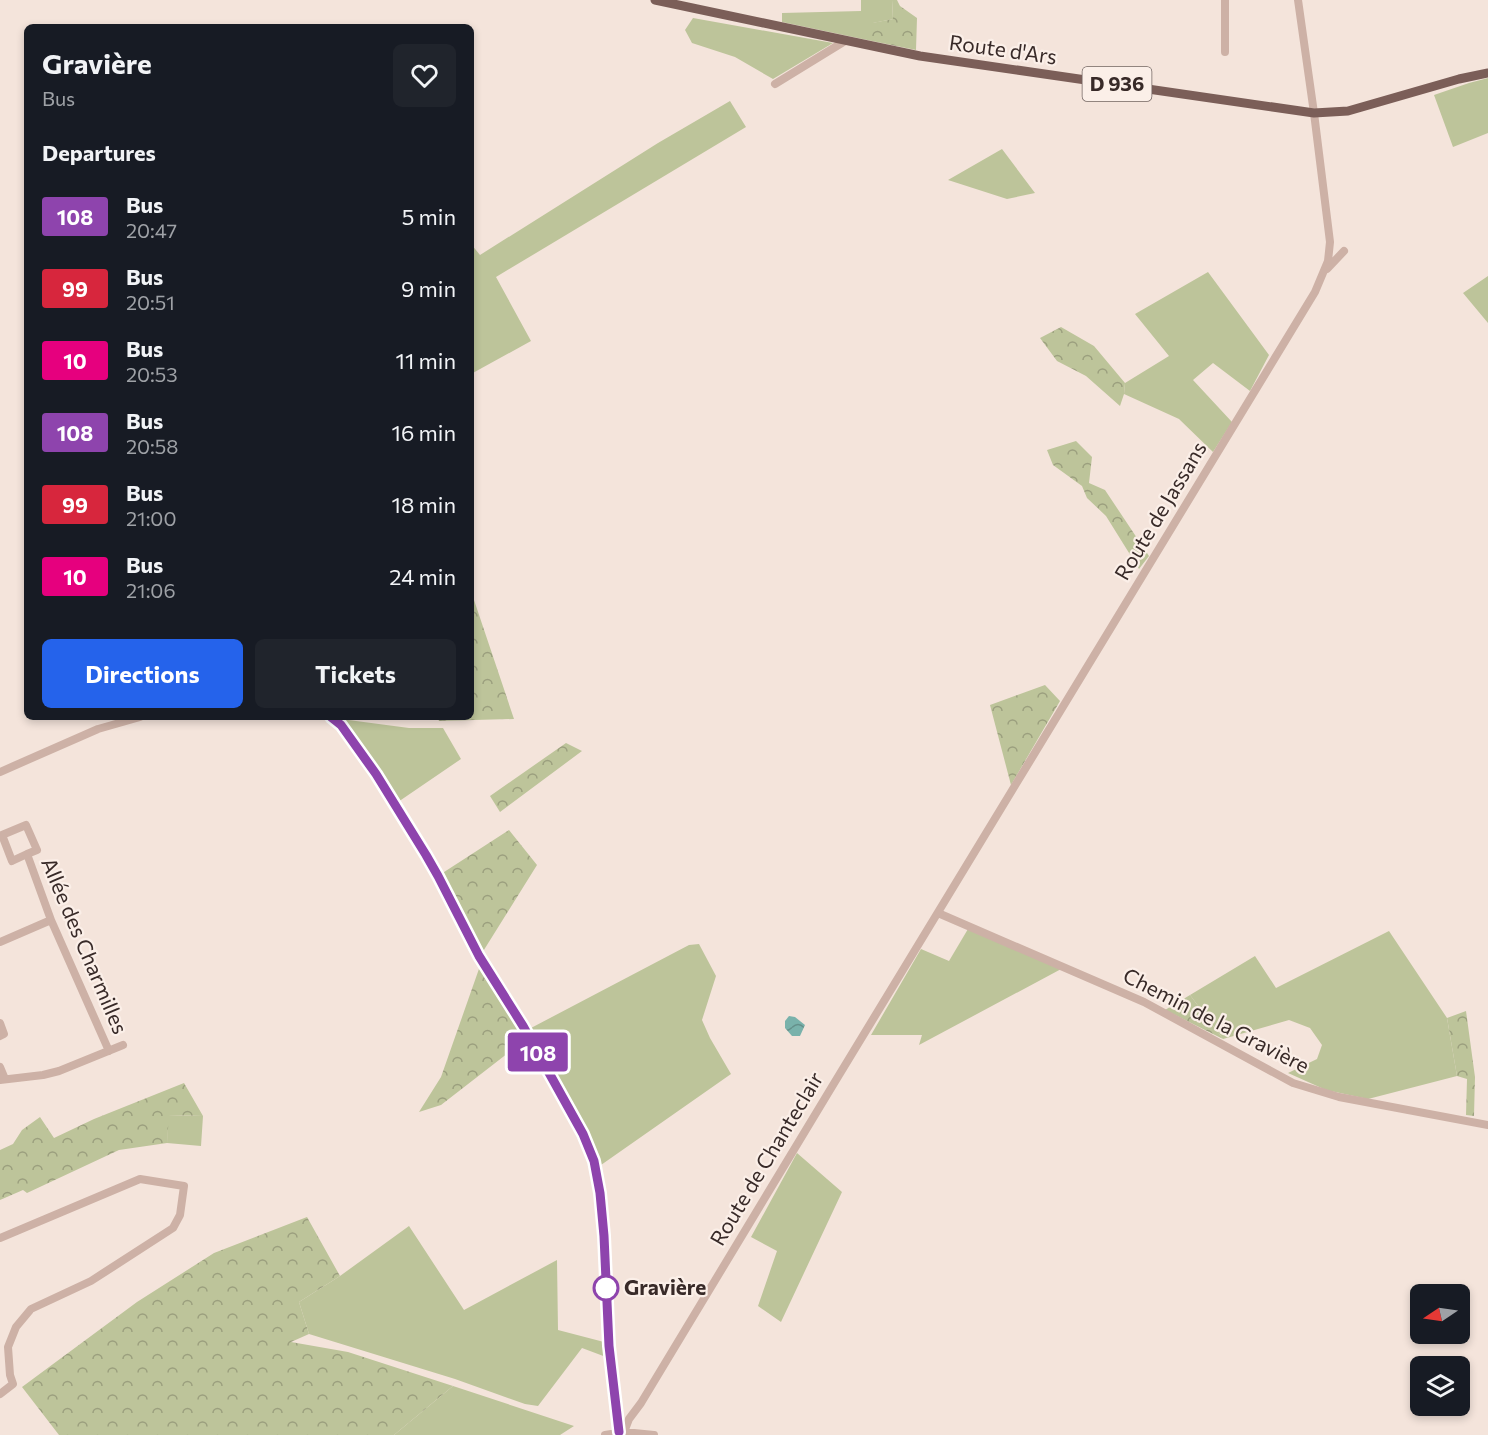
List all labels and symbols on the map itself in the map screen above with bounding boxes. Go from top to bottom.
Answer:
street label: Route d'Ars [948,29,1059,68]
road number: D 936 [1082,67,1152,101]
street label: Route de Jassans [1109,436,1211,584]
street label: Allée des Charmilles [37,854,134,1037]
street label: Chemin de la Gravière [1119,962,1314,1077]
line badge: 108 [504,1032,572,1072]
street label: Route de Chanteclair [704,1067,827,1249]
place label: Gravière [624,1274,706,1299]
marker: Gravière [593,1275,619,1301]
north arrow [1410,1284,1470,1344]

